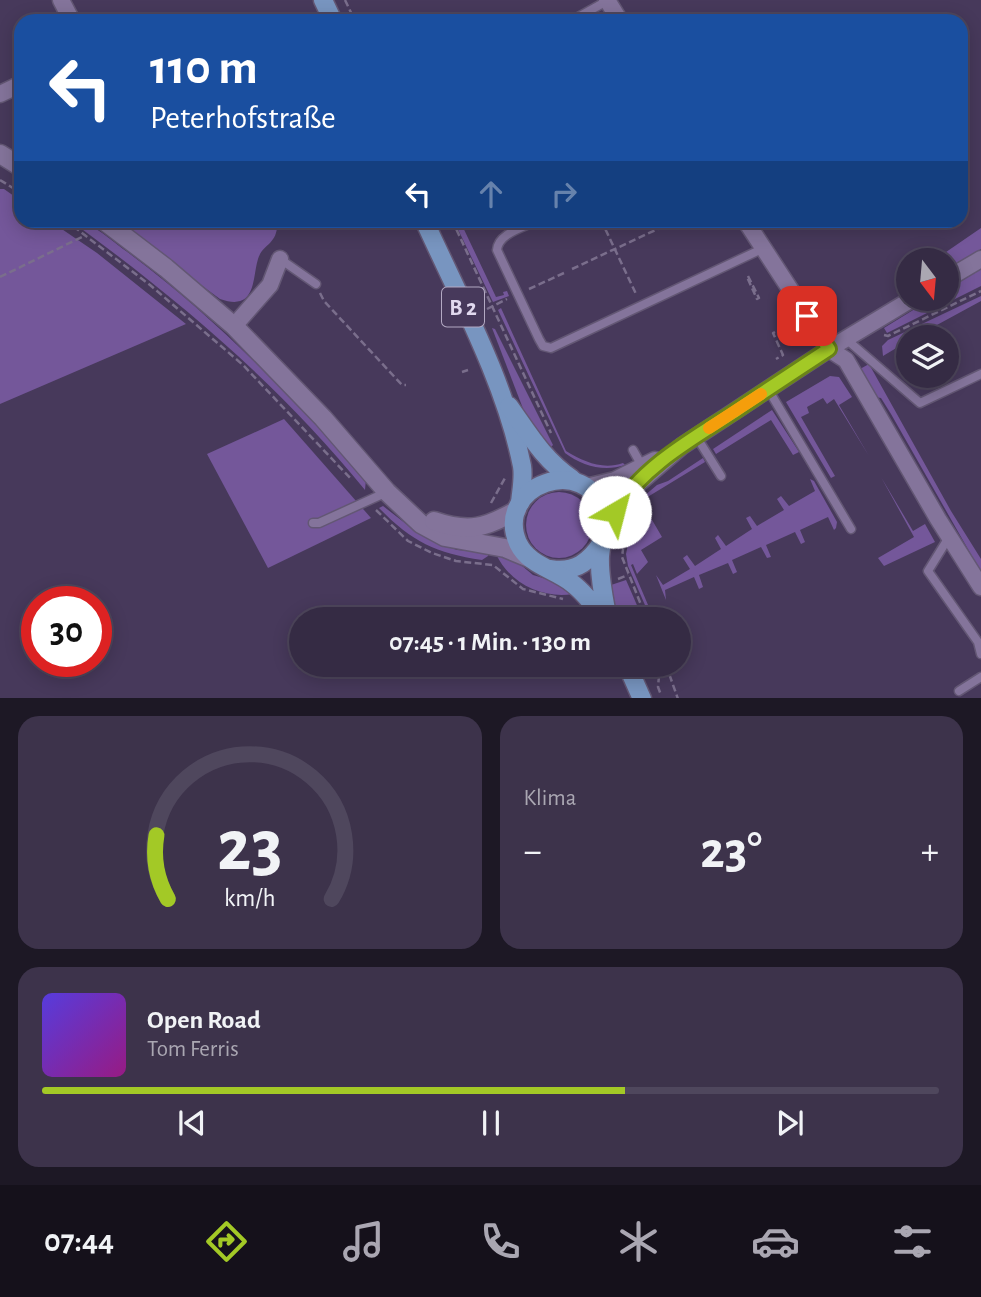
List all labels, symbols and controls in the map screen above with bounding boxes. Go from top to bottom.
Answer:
icon: left [35,42,126,133]
text: 110 m [150,44,258,93]
text: Peterhofstraße [150,102,336,134]
icon: left [399,175,437,213]
icon: ahead [472,175,510,213]
icon: right [545,175,583,213]
north arrow [896,248,959,312]
map controls [896,248,959,388]
pin [777,286,837,346]
road number: B 2 [442,288,484,326]
icon: arrive [788,297,826,335]
button: layers [896,325,959,388]
position arrow [578,475,652,549]
speed limit sign: 30 [21,586,112,677]
text: 07:45 · 1 Min. · 130 m [389,629,591,655]
text: Klima [524,787,576,810]
text: 23 [217,811,283,884]
text: 23° [700,825,762,877]
text: − [524,833,542,871]
text: + [921,833,939,871]
text: km/h [224,885,276,910]
text: Open Road [147,1007,261,1033]
text: Tom Ferris [147,1038,239,1061]
icon: previous [173,1104,211,1142]
icon: pause [472,1104,510,1142]
icon: next [771,1104,809,1142]
icon: directions [202,1217,251,1266]
icon: music [339,1217,388,1266]
icon: phone [476,1217,525,1266]
icon: climate [614,1217,663,1266]
icon: car [751,1217,800,1266]
icon: filters [888,1217,937,1266]
text: 07:44 [44,1225,114,1257]

